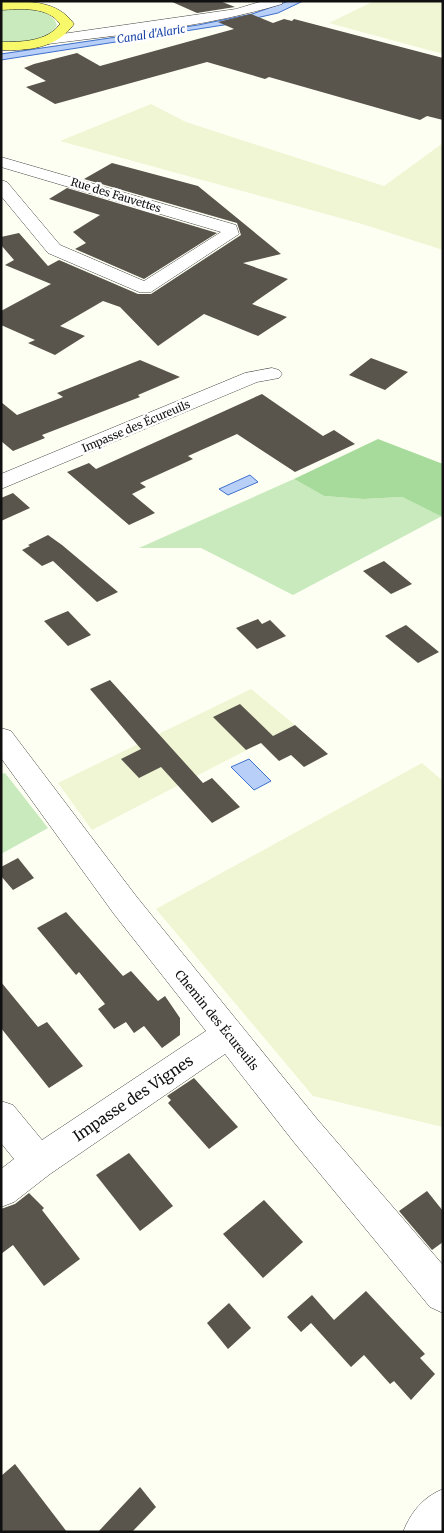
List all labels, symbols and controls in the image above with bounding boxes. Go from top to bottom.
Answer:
water label: Canal d'Alaric [116,22,186,46]
street label: Rue des Fauvettes [69,175,163,215]
street label: Impasse des Écureuils [80,397,192,455]
street label: Chemin des Écureuils [172,967,262,1073]
street label: Impasse des Vignes [69,1051,197,1145]

